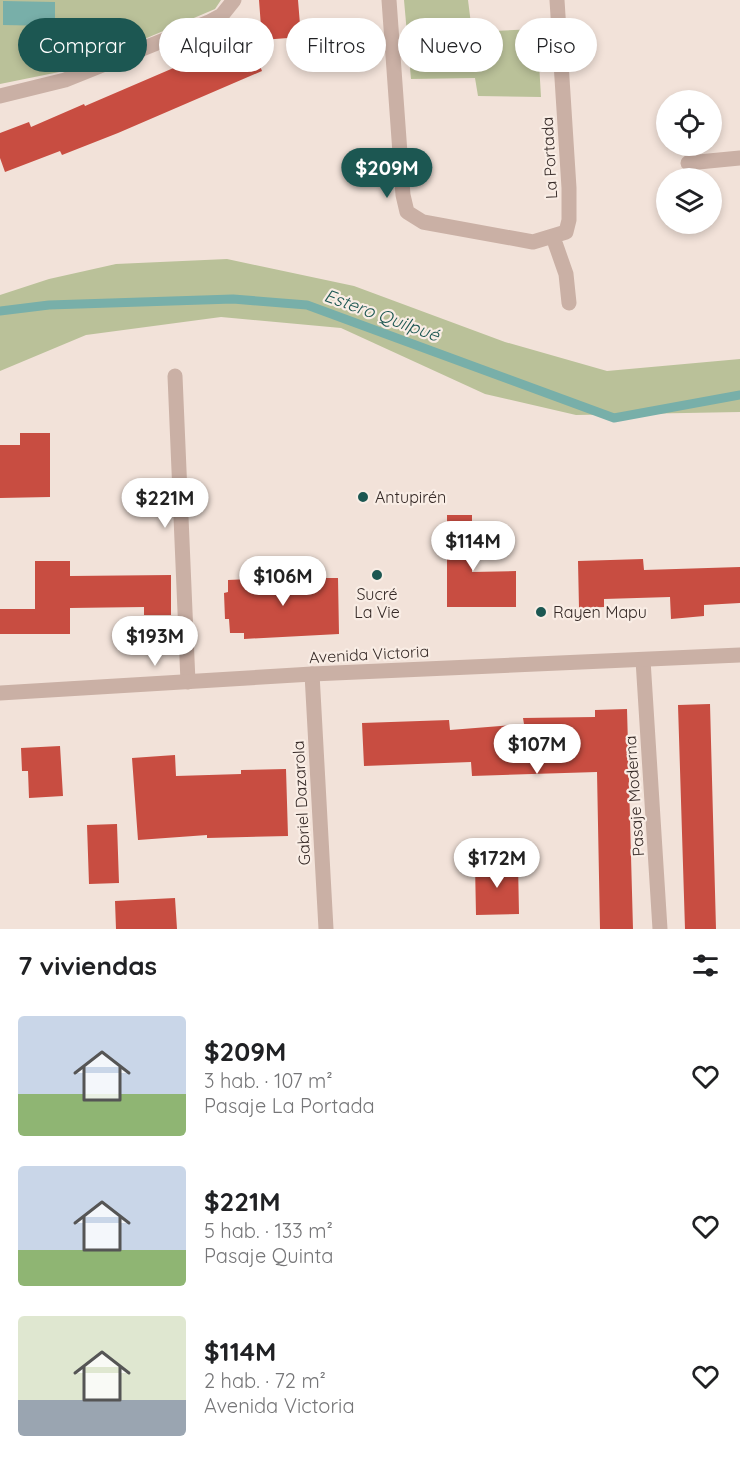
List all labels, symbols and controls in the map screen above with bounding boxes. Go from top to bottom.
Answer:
chip: Comprar [18,18,147,72]
chip: Alquilar [159,18,274,72]
chip: Filtros [286,18,386,72]
chip: Nuevo [398,18,503,72]
chip: Piso [515,18,597,72]
map controls [656,90,722,234]
button: locate [656,90,722,156]
street label: La Portada [537,116,561,200]
pin: $209M [345,148,429,199]
text: $209M [355,155,419,180]
button: layers [656,168,722,234]
water label: Estero Quilpué [321,284,443,347]
pin: $221M [123,478,207,529]
text: $221M [136,485,194,510]
place label: Antupirén [375,487,446,507]
marker: Antupirén [356,490,370,504]
pin: $114M [431,521,515,572]
text: $114M [445,528,501,553]
pin: $106M [241,556,325,607]
text: $106M [253,563,313,588]
marker: Sucré La Vie [370,568,384,582]
place label: Sucré La Vie [354,584,400,622]
place label: Rayen Mapu [553,602,647,622]
marker: Rayen Mapu [534,605,548,619]
pin: $193M [113,616,197,667]
text: $193M [126,623,184,648]
street label: Avenida Victoria [308,641,430,667]
pin: $107M [495,724,579,775]
text: $107M [508,731,566,756]
street label: Pasaje Moderna [620,735,648,857]
street label: Gabriel Dazarola [288,740,314,866]
pin: $172M [455,838,539,889]
text: $172M [468,845,526,870]
text: 7 viviendas [18,949,157,982]
icon: filters [689,949,722,982]
text: $209M [204,1035,286,1068]
icon: home [66,1040,138,1112]
icon: heart [689,1060,722,1093]
text: 3 hab. · 107 m² [204,1068,332,1093]
text: Pasaje La Portada [204,1093,375,1118]
text: $221M [204,1185,281,1218]
icon: home [66,1190,138,1262]
icon: heart [689,1210,722,1243]
text: 5 hab. · 133 m² [204,1218,333,1243]
text: Pasaje Quinta [204,1243,333,1268]
text: $114M [204,1335,276,1368]
icon: home [66,1340,138,1412]
icon: heart [689,1360,722,1393]
text: 2 hab. · 72 m² [204,1368,326,1393]
text: Avenida Victoria [204,1393,355,1418]

